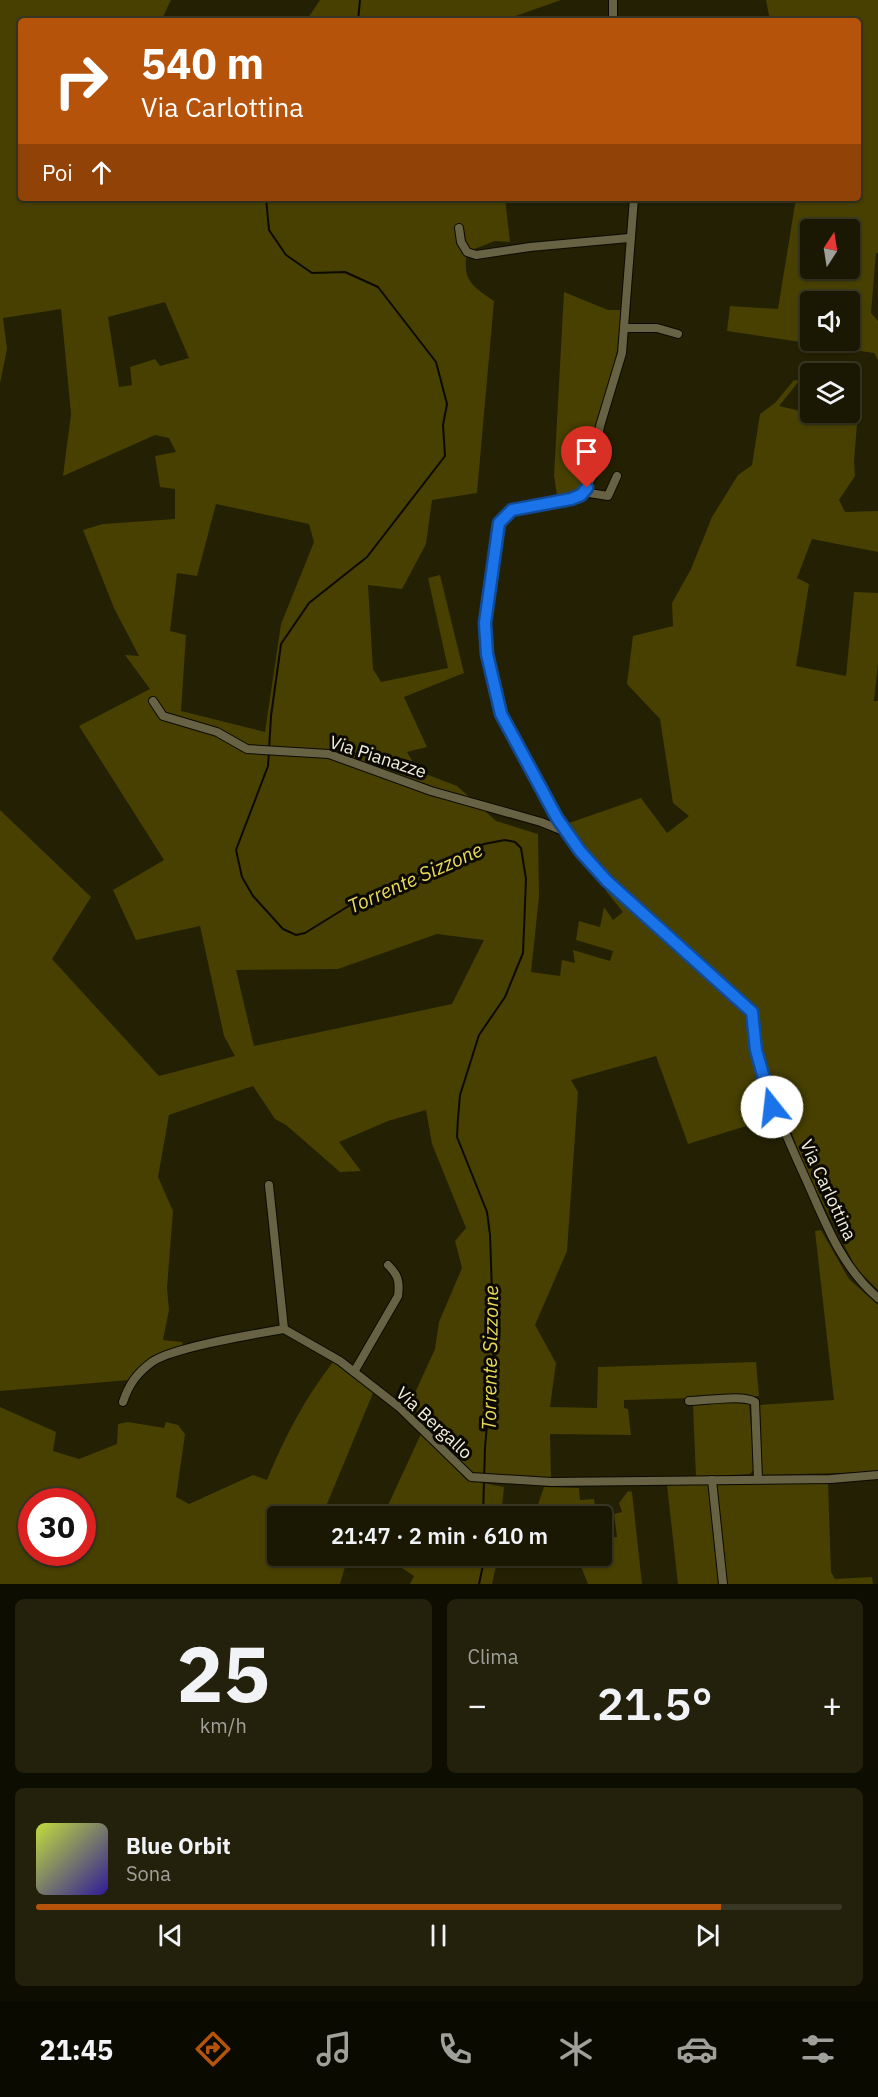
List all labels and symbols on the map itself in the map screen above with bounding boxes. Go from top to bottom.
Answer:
north arrow [800,219,860,279]
pin [561,426,612,488]
street label: Via Pianazze [327,730,430,783]
water label: Torrente Sizzone [343,836,487,919]
position arrow [740,1075,804,1139]
street label: Via Carlottina [795,1136,862,1244]
water label: Torrente Sizzone [475,1285,504,1431]
street label: Via Bergallo [391,1381,477,1464]
speed limit sign: 30 [18,1488,96,1566]

